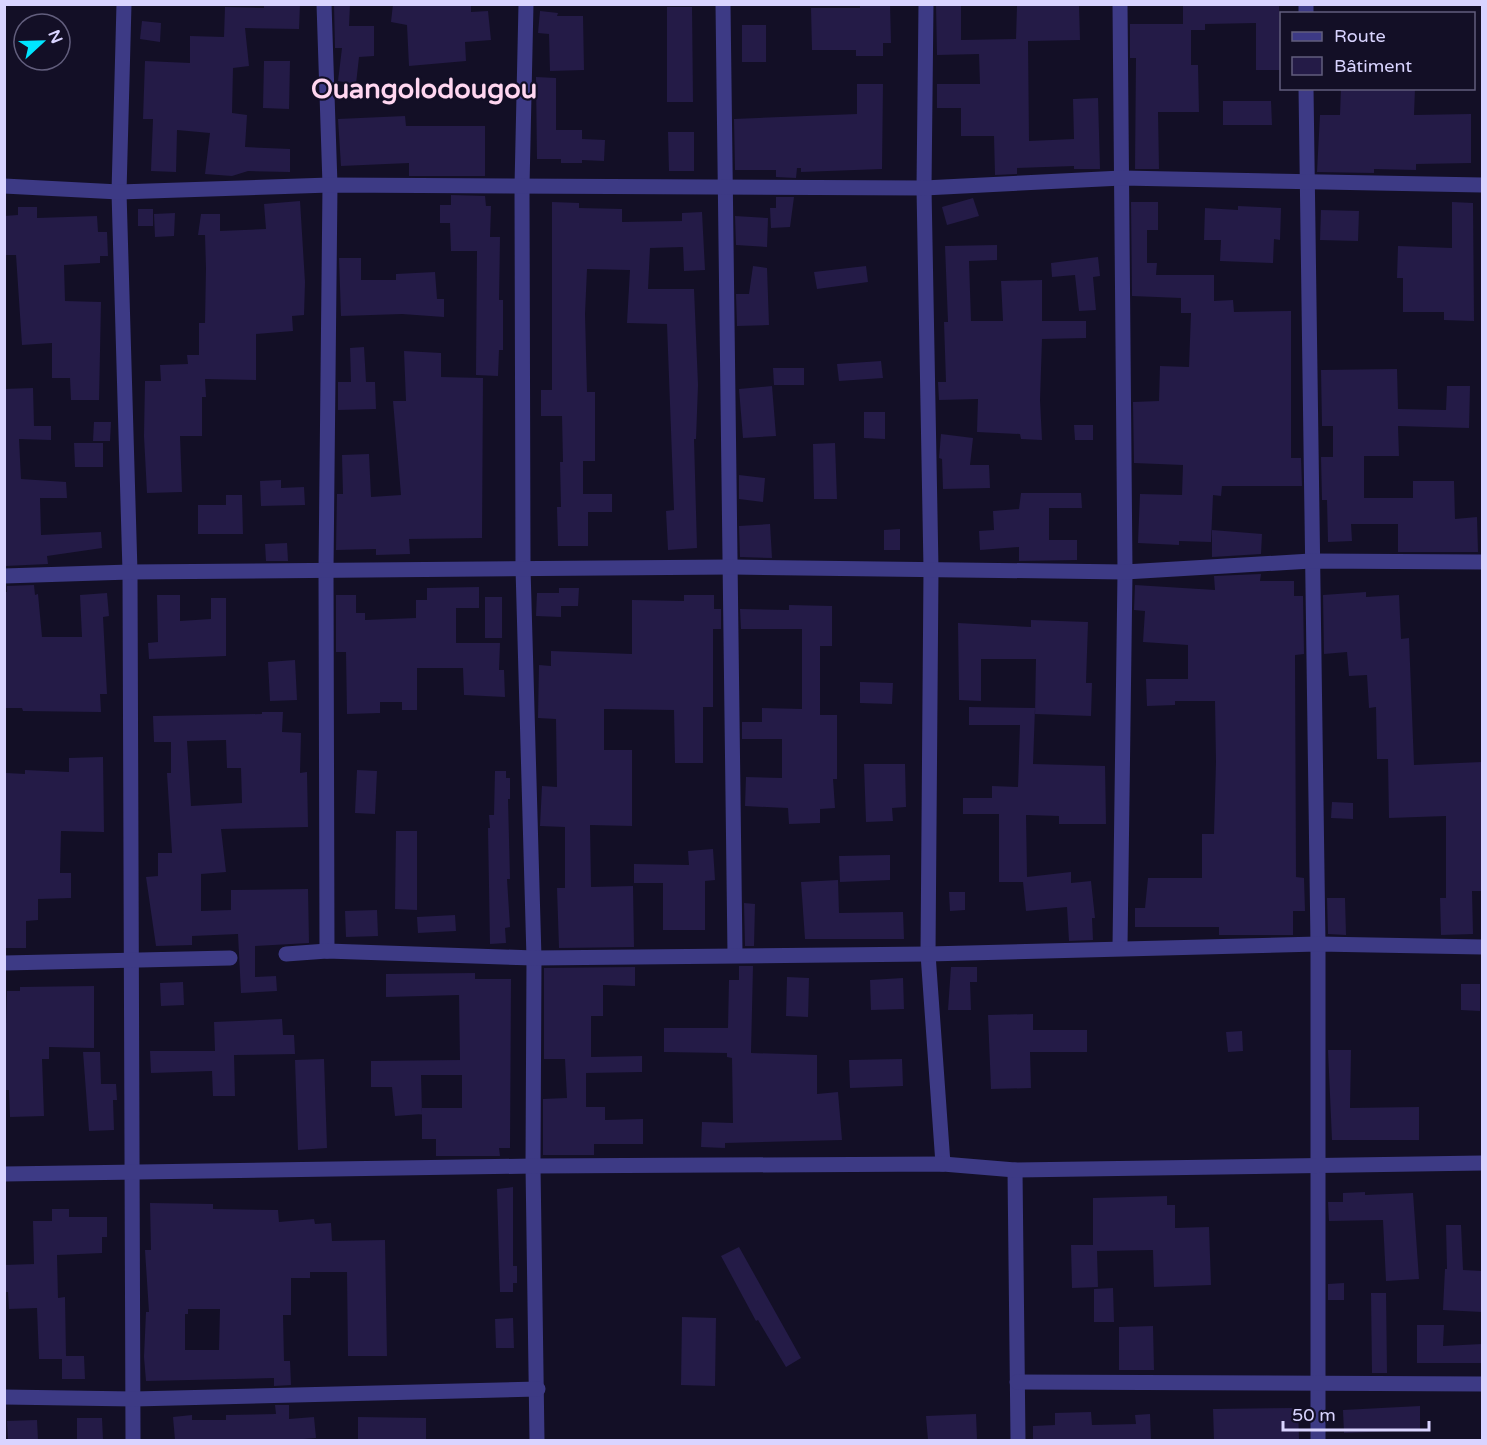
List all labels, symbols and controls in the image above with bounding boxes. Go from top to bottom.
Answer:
north arrow [12,12,72,72]
legend [1280,12,1475,90]
text: Route [1334,25,1386,47]
text: N [43,27,67,46]
text: Bâtiment [1334,55,1412,77]
district label: Ouangolodougou [311,73,537,106]
scale bar [1283,1394,1428,1432]
text: 50 m [1292,1404,1336,1426]

